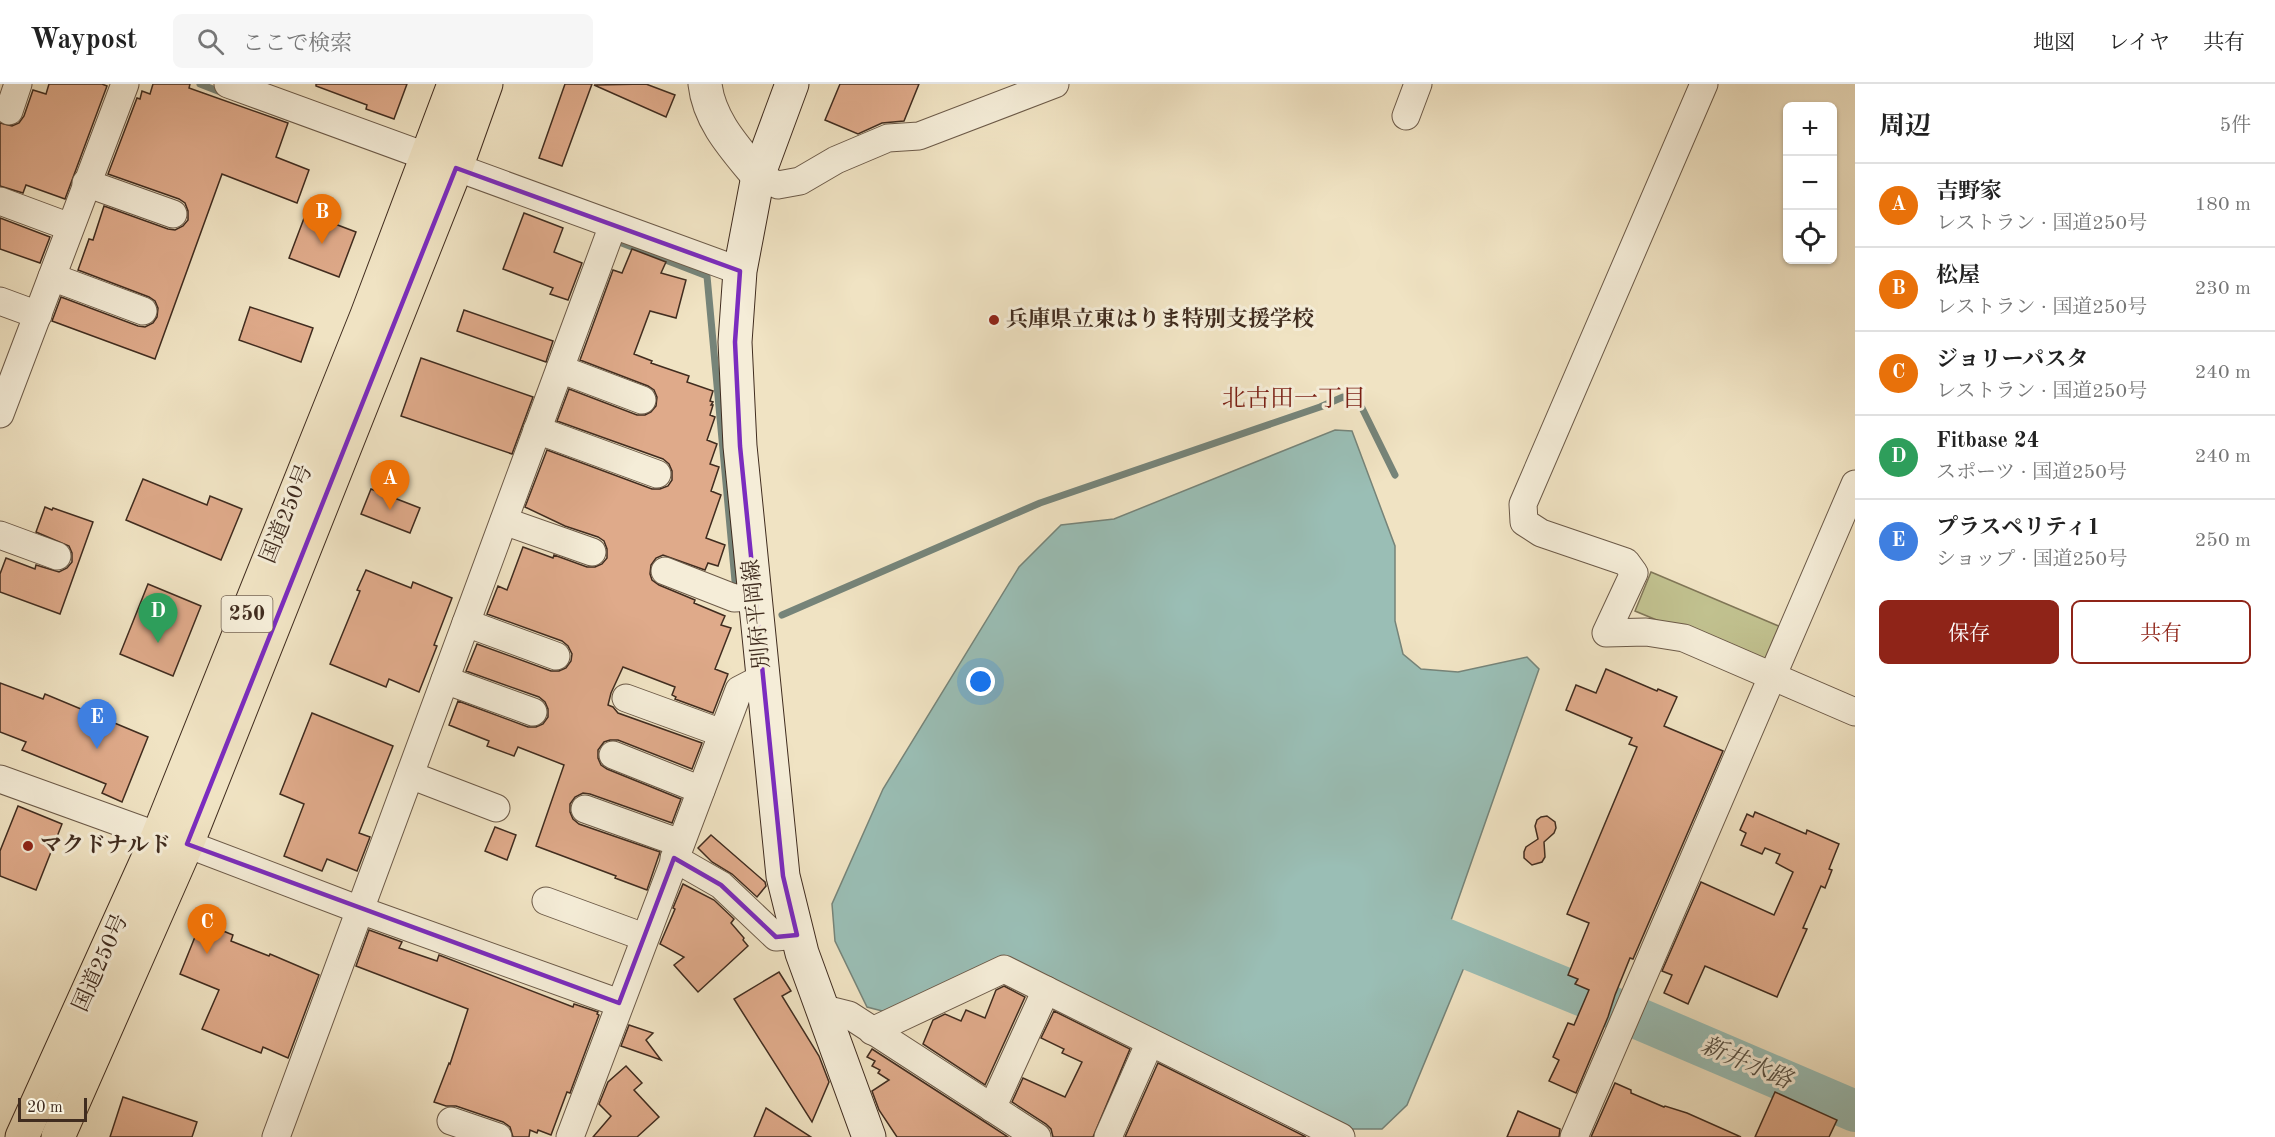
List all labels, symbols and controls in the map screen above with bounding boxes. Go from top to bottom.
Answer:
search box [173,14,593,68]
icon: search [194,25,227,58]
text: Waypost [30,27,137,55]
text: ここで検索 [242,33,352,55]
text: 地図 [2033,33,2075,54]
text: レイヤ [2108,33,2170,54]
text: 共有 [2203,33,2245,54]
map controls [1783,102,1837,264]
button: + [1783,102,1837,156]
text: 周辺 [1879,114,1931,140]
text: 5件 [2219,116,2251,136]
button: − [1783,156,1837,210]
text: 吉野家 [1936,181,2002,203]
pin: B [302,194,342,244]
text: A [1891,195,1906,215]
text: 180 m [2195,195,2251,215]
button: locate [1783,210,1837,264]
text: レストラン · 国道250号 [1936,214,2147,234]
text: 松屋 [1936,265,1980,287]
text: B [1891,279,1906,299]
text: 230 m [2195,279,2251,299]
text: レストラン · 国道250号 [1936,298,2147,318]
place label: 兵庫県立東はりま特別支援学校 [1006,307,1314,331]
marker: 兵庫県立東はりま特別支援学校 [987,313,1001,327]
text: ジョリーパスタ [1936,349,2088,371]
text: C [1892,363,1905,383]
text: 240 m [2195,363,2251,383]
text: レストラン · 国道250号 [1936,382,2147,402]
district label: 北古田一丁目 [1222,385,1366,412]
text: Fitbase 24 [1936,430,2040,452]
text: D [1891,447,1906,467]
text: 240 m [2195,447,2251,467]
pin: A [370,460,410,510]
street label: 国道250号 [255,461,317,566]
text: スポーツ · 国道250号 [1936,463,2127,483]
text: プラスペリティ1 [1936,517,2100,539]
text: E [1892,531,1905,551]
text: 250 m [2195,531,2251,551]
text: ショップ · 国道250号 [1936,550,2127,570]
street label: 別府平岡線 [738,558,774,670]
pin: D [138,594,178,643]
road number: 250 [222,596,272,632]
button: 保存 [1879,600,2059,664]
button: 共有 [2071,600,2251,664]
your location [966,667,995,696]
pin: E [78,700,116,749]
place label: マクドナルド [40,834,171,857]
marker: マクドナルド [21,839,35,853]
pin: C [188,904,226,954]
street label: 国道250号 [68,910,132,1015]
water label: 新井水路 [1697,1031,1798,1095]
scale bar [18,1095,87,1122]
text: 20 m [27,1100,63,1116]

